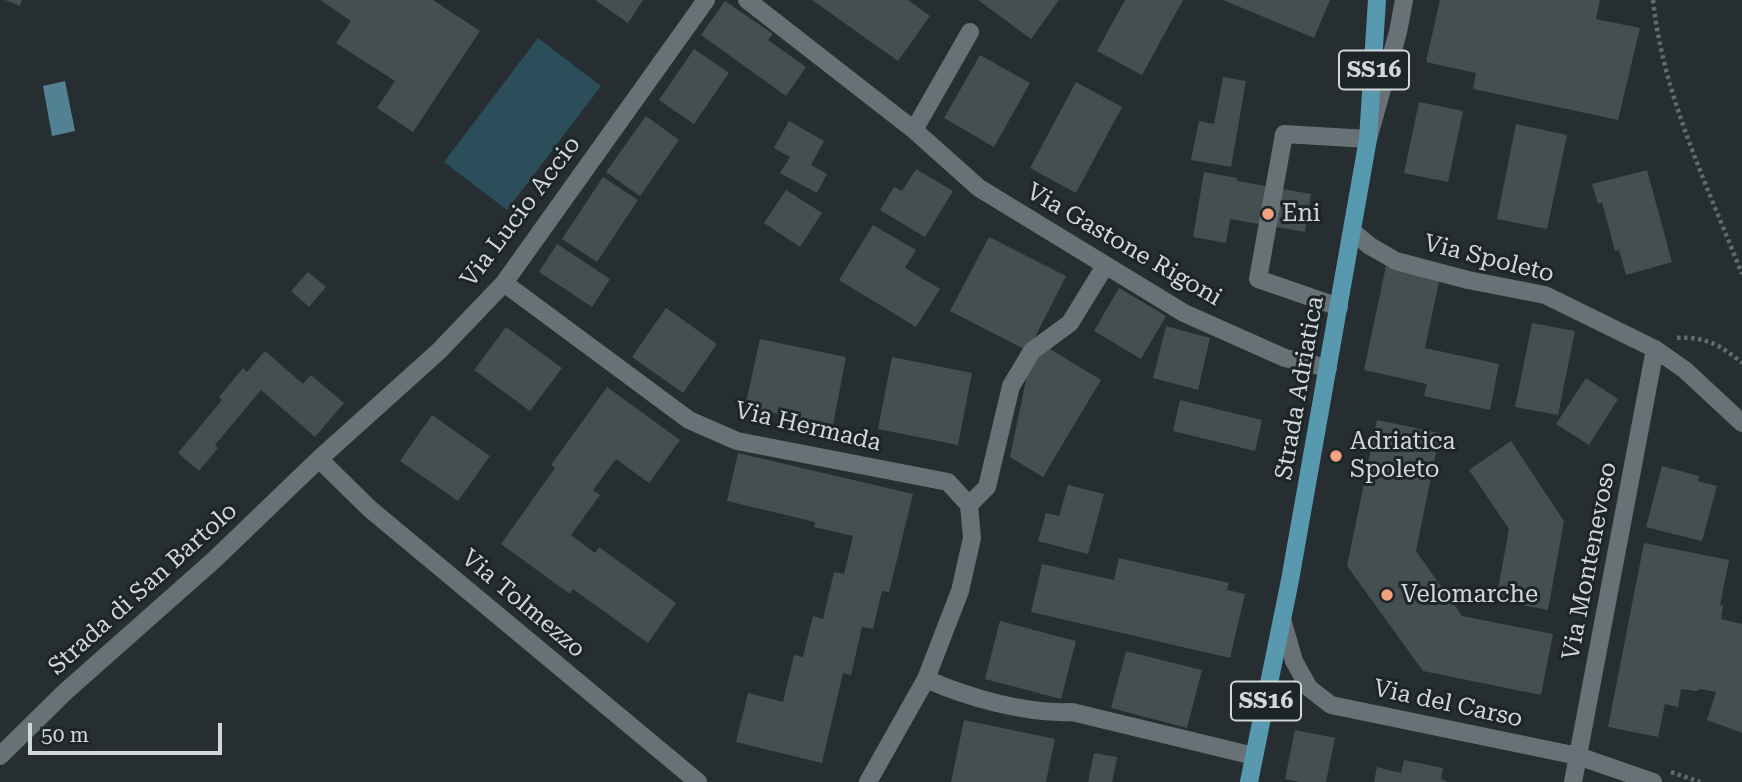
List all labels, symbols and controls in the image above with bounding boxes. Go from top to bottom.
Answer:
road number: SS16 [1339,50,1409,90]
street label: Via Lucio Accio [455,131,587,293]
street label: Via Gastone Rigoni [1021,177,1227,313]
place label: Eni [1282,200,1321,228]
marker: Eni [1260,206,1276,222]
street label: Via Spoleto [1421,229,1557,289]
street label: Strada Adriatica [1270,294,1330,482]
street label: Via Hermada [732,396,884,458]
place label: Adriatica Spoleto [1350,428,1455,484]
marker: Adriatica Spoleto [1328,448,1344,464]
street label: Via Montenevoso [1557,460,1623,662]
street label: Strada di San Bartolo [43,497,243,681]
street label: Via Tolmezzo [455,544,591,664]
place label: Velomarche [1401,581,1538,609]
marker: Velomarche [1379,587,1395,603]
street label: Via del Carso [1371,674,1525,734]
road number: SS16 [1231,681,1301,720]
scale bar [32,708,226,752]
text: 50 m [41,723,89,747]

